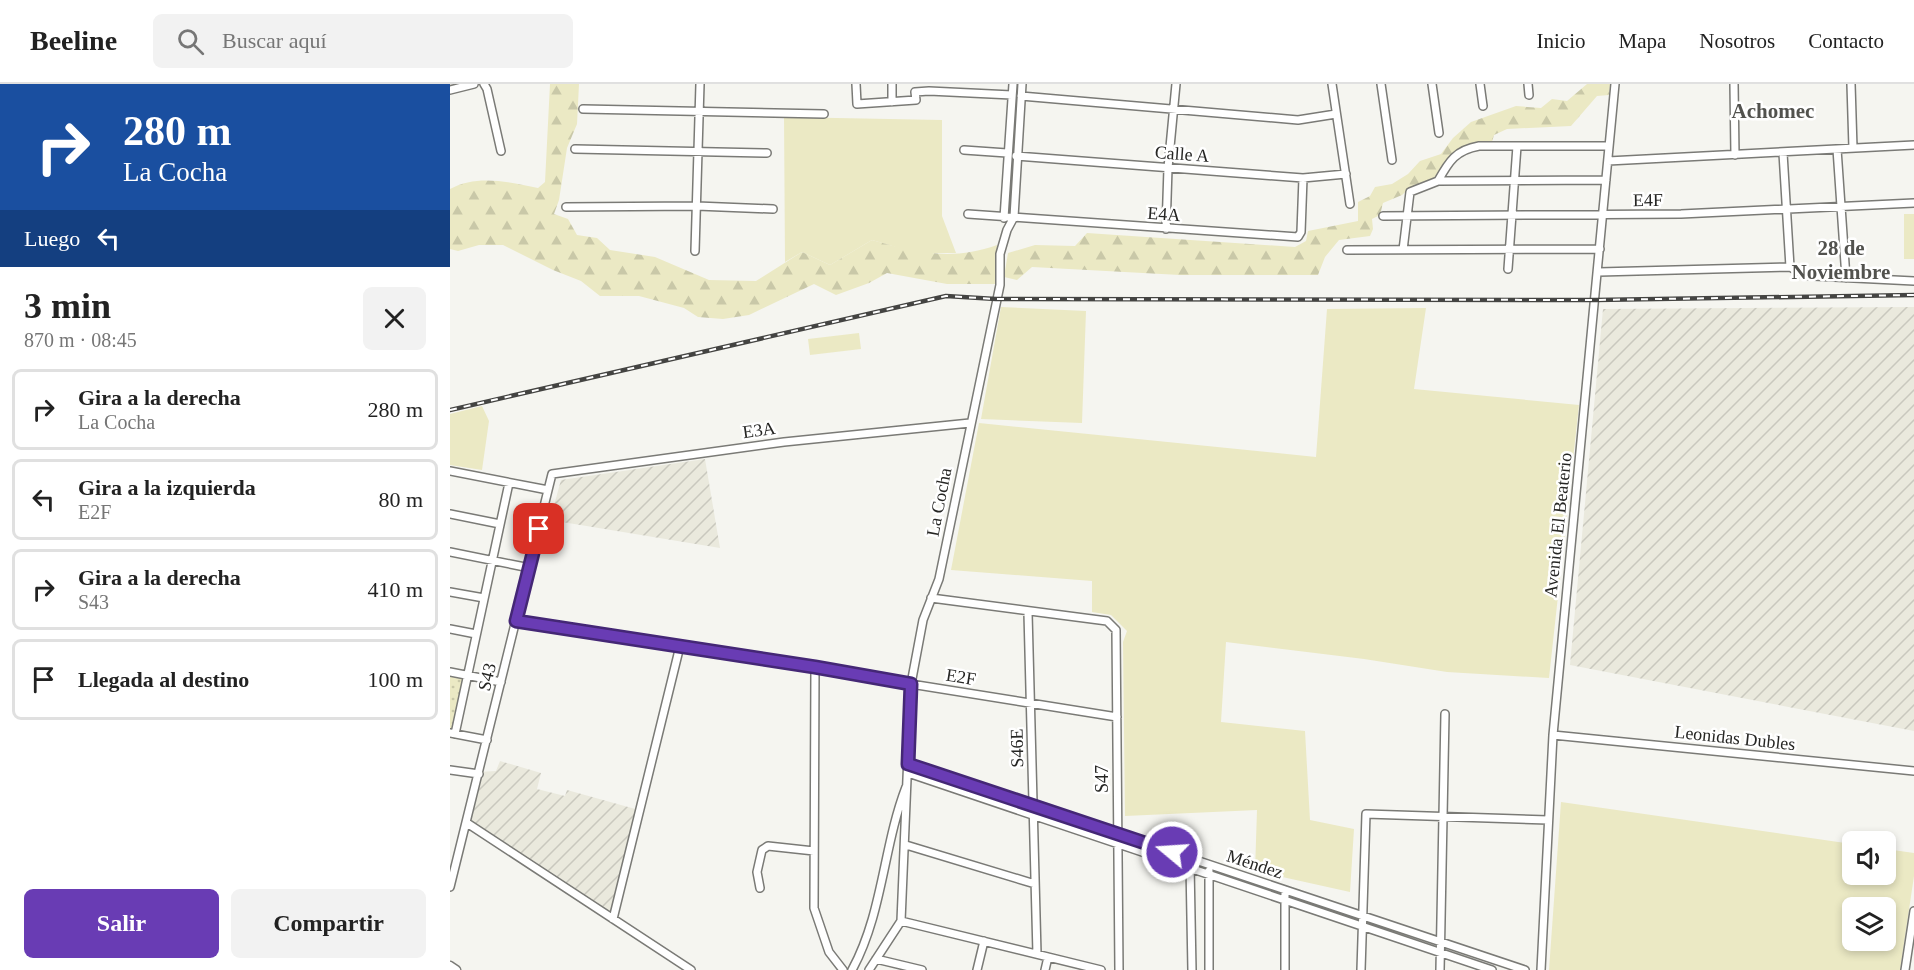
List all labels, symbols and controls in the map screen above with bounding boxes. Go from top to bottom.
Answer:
search box [153,14,573,68]
text: Beeline [30,25,117,56]
icon: search [174,25,207,58]
text: Buscar aquí [222,28,327,53]
text: Inicio [1537,29,1586,53]
text: Mapa [1619,29,1666,53]
text: Nosotros [1699,29,1775,53]
text: Contacto [1808,29,1884,53]
district label: Achomec [1732,99,1814,123]
icon: right [24,108,102,186]
text: 280 m [123,108,232,154]
street label: Calle A [1154,142,1210,166]
text: La Cocha [123,157,227,187]
street label: E4F [1633,190,1663,210]
street label: E4A [1147,203,1181,225]
icon: left [92,222,125,255]
text: Luego [24,226,80,251]
district label: 28 de Noviembre [1792,236,1890,284]
text: 3 min [24,286,111,326]
button: close [363,287,426,350]
text: 870 m · 08:45 [24,329,137,351]
text: Gira a la derecha [78,385,241,410]
icon: right [27,393,60,426]
text: 280 m [367,397,423,422]
text: La Cocha [78,411,155,433]
street label: E3A [741,418,777,442]
street label: Avenida El Beaterio [1540,452,1576,598]
street label: La Cocha [923,466,955,538]
text: Gira a la izquierda [78,475,256,500]
icon: left [27,483,60,516]
text: 80 m [378,487,423,512]
text: E2F [78,501,111,523]
pin [513,503,564,554]
icon: arrive [522,512,555,545]
text: Gira a la derecha [78,565,241,590]
icon: right [27,573,60,606]
text: 410 m [367,577,423,602]
text: S43 [78,591,109,613]
street label: S43 [474,661,500,693]
icon: arrive [27,663,60,696]
street label: E2F [945,665,977,689]
text: Llegada al destino [78,667,249,692]
text: 100 m [367,667,423,692]
street label: Leonidas Dubles [1674,722,1796,754]
street label: S46E [1007,728,1027,768]
street label: S47 [1092,765,1112,793]
position arrow [1140,820,1204,884]
map controls [1842,831,1896,951]
button: sound [1842,831,1896,885]
street label: Méndez [1224,846,1286,882]
button: Salir [24,889,219,958]
button: Compartir [231,889,426,958]
button: layers [1842,897,1896,951]

